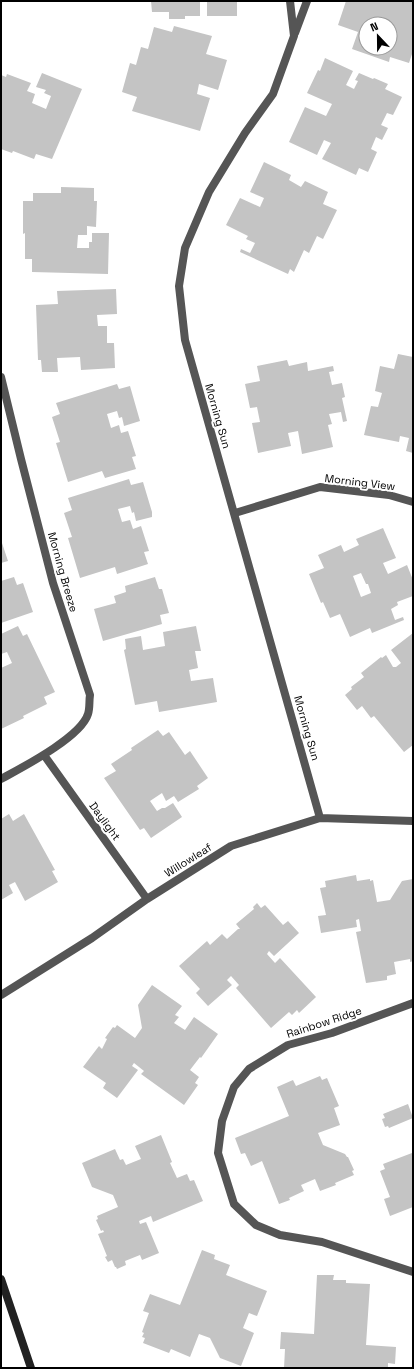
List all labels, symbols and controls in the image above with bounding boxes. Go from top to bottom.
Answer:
north arrow [358,16,398,56]
text: N [368,19,380,35]
street label: Morning Sun [202,382,234,450]
street label: Morning View [324,471,396,493]
street label: Morning Breeze [45,530,81,614]
street label: Morning Sun [291,694,323,762]
street label: Daylight [86,799,124,843]
street label: Willowleaf [162,840,214,880]
street label: Rainbow Ridge [285,1003,363,1041]

